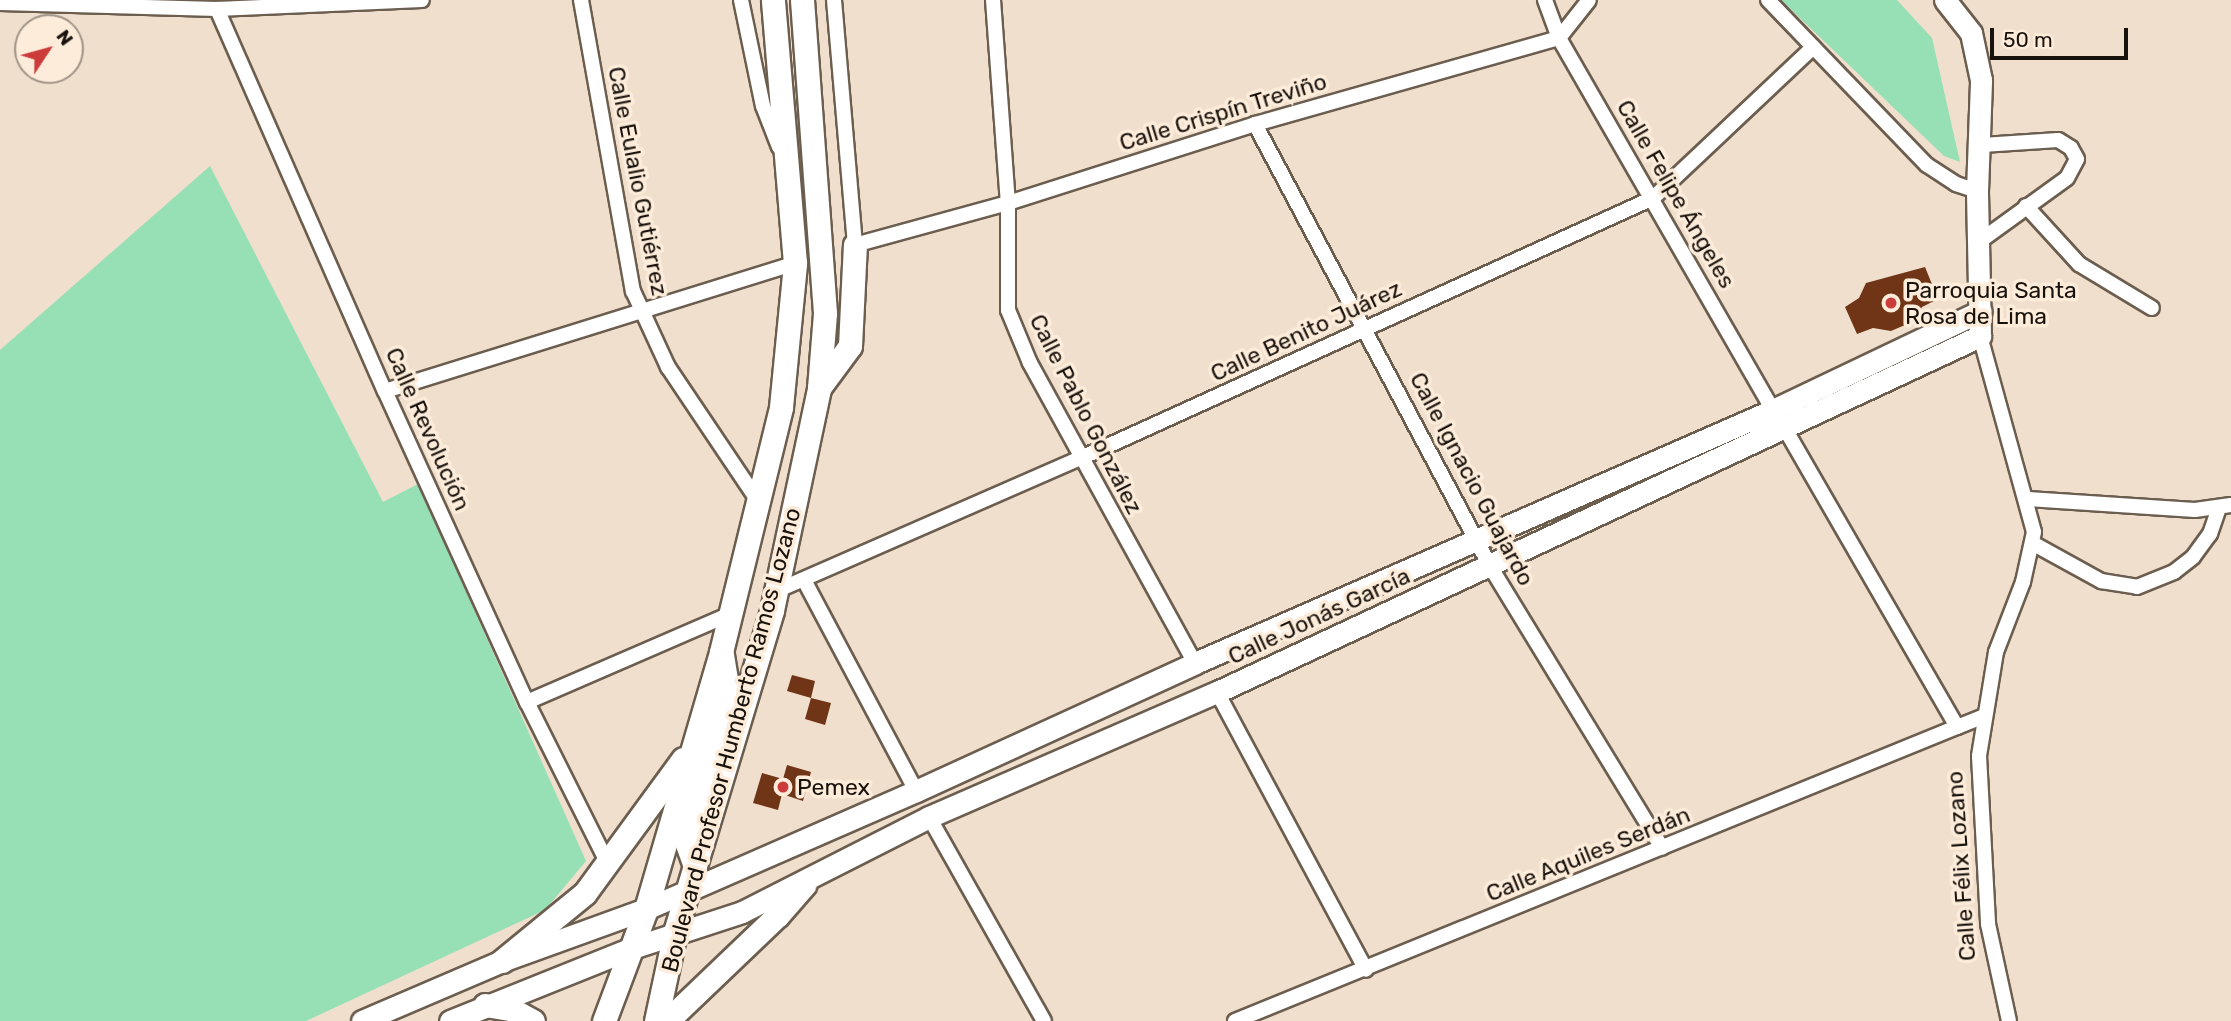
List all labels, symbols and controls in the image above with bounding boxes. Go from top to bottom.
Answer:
north arrow [14,14,84,84]
scale bar [1993,14,2131,58]
text: N [51,25,78,50]
text: 50 m [2003,27,2053,52]
street label: Calle Eulalio Gutiérrez [602,64,674,298]
street label: Calle Crispín Treviño [1116,67,1330,157]
street label: Calle Felipe Ángeles [1611,95,1741,293]
street label: Calle Benito Juárez [1206,275,1406,387]
place label: Parroquia Santa Rosa de Lima [1905,276,2077,330]
marker: Parroquia Santa Rosa de Lima [1883,295,1899,311]
street label: Calle Pablo González [1024,310,1148,518]
street label: Calle Revolución [380,343,476,515]
street label: Calle Ignacio Guajardo [1404,368,1540,590]
street label: Boulevard Profesor Humberto Ramos Lozano [656,504,806,976]
street label: Calle Jonás García [1224,562,1414,670]
street label: Calle Félix Lozano [1941,770,1981,962]
place label: Pemex [797,773,870,801]
marker: Pemex [775,779,791,795]
street label: Calle Aquiles Serdán [1482,800,1694,908]

